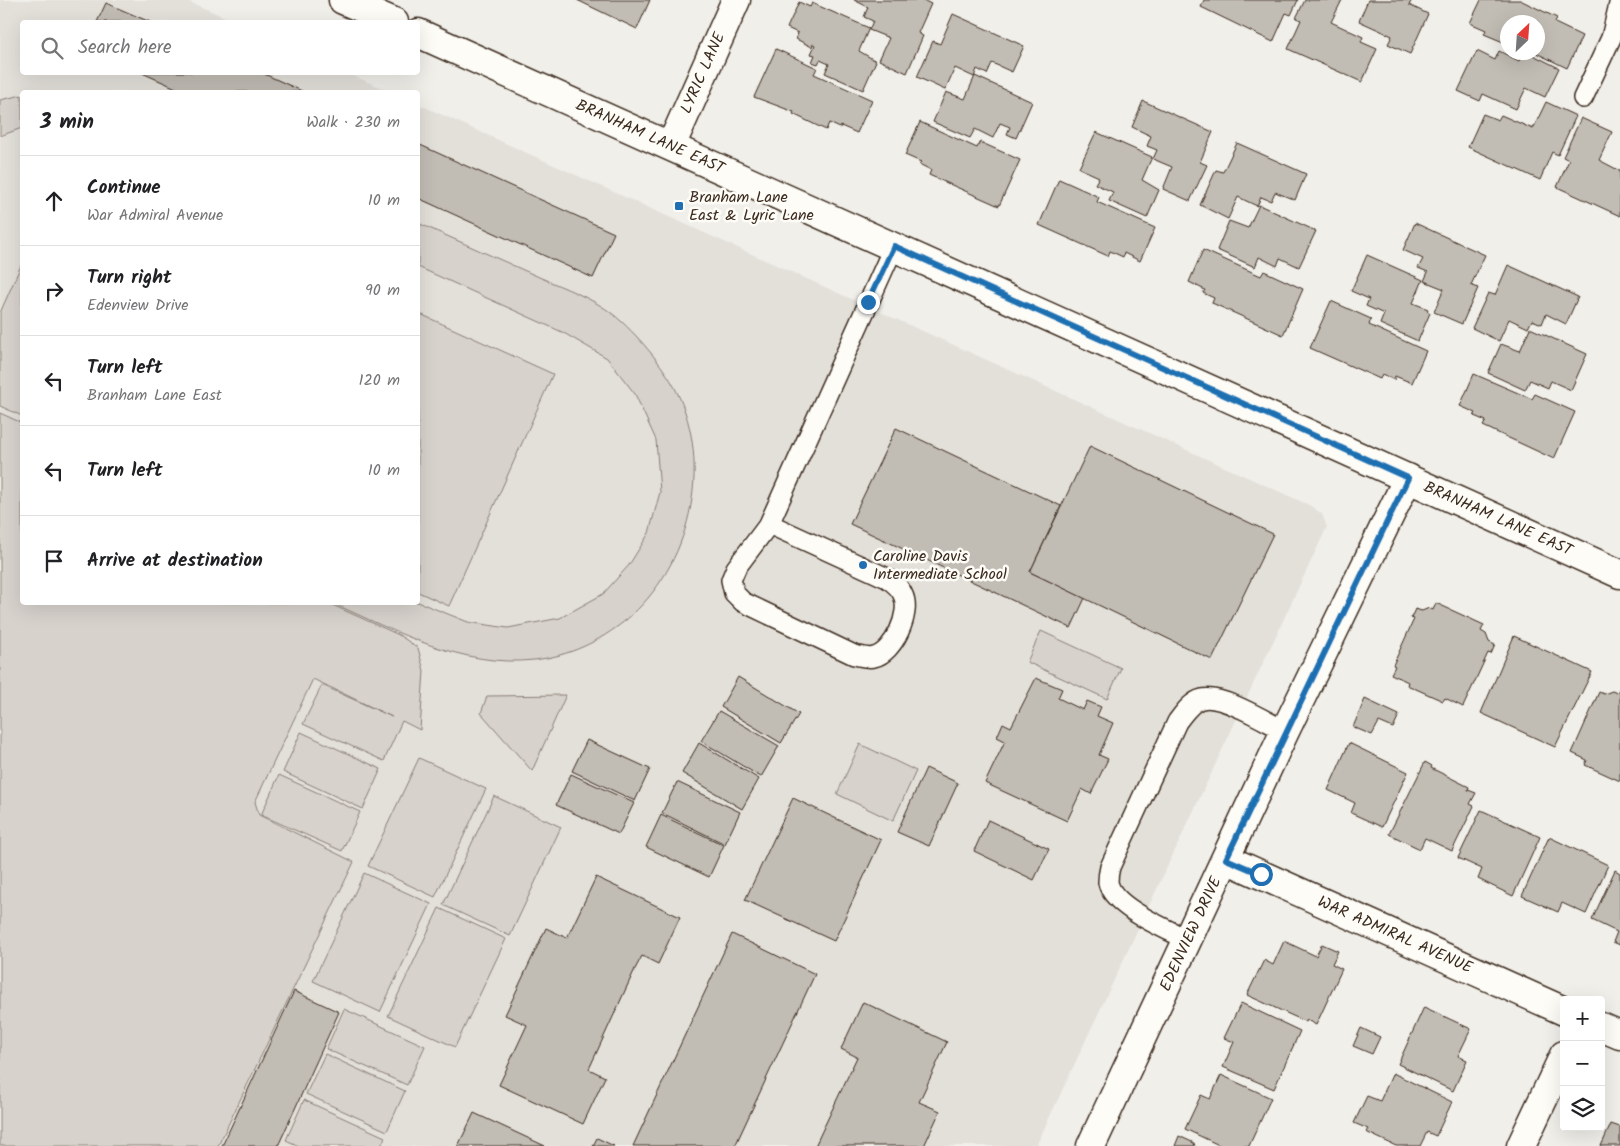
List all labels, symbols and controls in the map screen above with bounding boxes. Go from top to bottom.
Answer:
north arrow [1500,15,1545,60]
search box [20,20,420,75]
street label: LYRIC LANE [674,28,732,118]
text: Search here [78,33,172,63]
icon: search [38,34,66,62]
street label: BRANHAM LANE EAST [571,93,730,182]
text: 3 min [40,106,94,139]
text: Walk · 230 m [306,110,400,135]
text: Continue [87,173,160,203]
place label: Branham Lane East & Lyric Lane [689,185,814,228]
icon: ahead [40,187,68,215]
text: 10 m [368,188,400,213]
marker: Branham Lane East & Lyric Lane [673,200,685,212]
text: War Admiral Avenue [87,203,223,228]
text: Turn right [87,263,172,293]
icon: right [40,277,68,305]
text: 90 m [365,278,400,303]
route end [857,291,880,314]
text: Edenview Drive [87,293,188,318]
text: Turn left [87,353,162,383]
icon: left [40,367,68,395]
text: 120 m [359,368,400,393]
text: Branham Lane East [87,383,222,408]
text: Turn left [87,456,162,486]
icon: left [40,457,68,485]
text: 10 m [368,458,400,483]
street label: BRANHAM LANE EAST [1419,475,1578,564]
place label: Caroline Davis Intermediate School [873,544,1007,587]
text: Arrive at destination [87,546,263,576]
icon: arrive [40,547,68,575]
marker: Caroline Davis Intermediate School [857,559,869,571]
route start [1250,863,1273,886]
street label: EDENVIEW DRIVE [1153,872,1229,996]
street label: WAR ADMIRAL AVENUE [1314,890,1477,981]
map controls [1560,996,1605,1131]
button: + [1560,996,1605,1041]
button: − [1560,1041,1605,1086]
button: layers [1560,1086,1605,1131]

